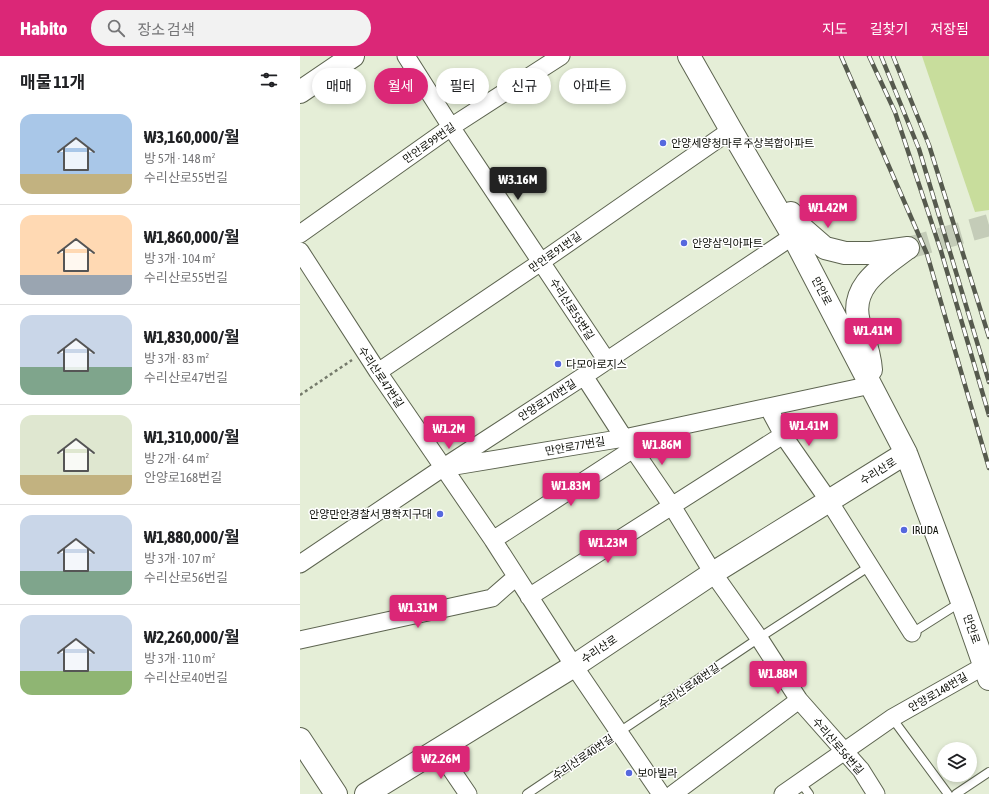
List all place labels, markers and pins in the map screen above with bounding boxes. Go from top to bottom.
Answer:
place label: 안양세양청마루 주상복합아파트 [671,137,814,149]
marker: 안양세양청마루 주상복합아파트 [658,138,668,148]
pin: ₩3.16M [485,167,551,201]
pin: ₩1.42M [795,195,861,229]
place label: 안양삼익아파트 [692,237,763,249]
marker: 안양삼익아파트 [679,238,689,248]
pin: ₩1.41M [840,318,906,352]
place label: 다모아로지스 [566,358,627,370]
marker: 다모아로지스 [553,359,563,369]
pin: ₩1.41M [776,413,842,447]
pin: ₩1.2M [421,416,477,450]
pin: ₩1.86M [629,432,695,466]
pin: ₩1.83M [538,473,604,507]
place label: 안양만안경찰서 명학지구대 [309,508,432,520]
marker: 안양만안경찰서 명학지구대 [435,509,445,519]
place label: IRUDA [912,524,939,536]
marker: IRUDA [899,525,909,535]
pin: ₩1.23M [575,530,641,564]
pin: ₩1.31M [385,595,451,629]
pin: ₩1.88M [745,661,811,695]
pin: ₩2.26M [408,746,474,780]
place label: 보아빌라 [637,767,677,779]
marker: 보아빌라 [624,768,634,778]

